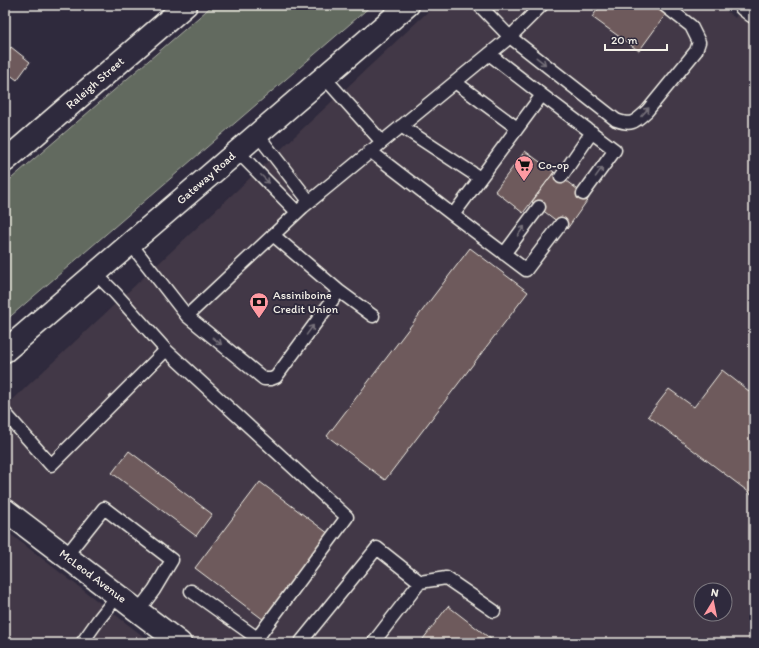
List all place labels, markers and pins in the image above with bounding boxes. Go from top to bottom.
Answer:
supermarket icon: Co-op [513,154,535,182]
place label: Co-op [538,158,569,172]
place label: Assiniboine Credit Union [273,288,339,316]
bank icon: Assiniboine Credit Union [248,291,270,319]

